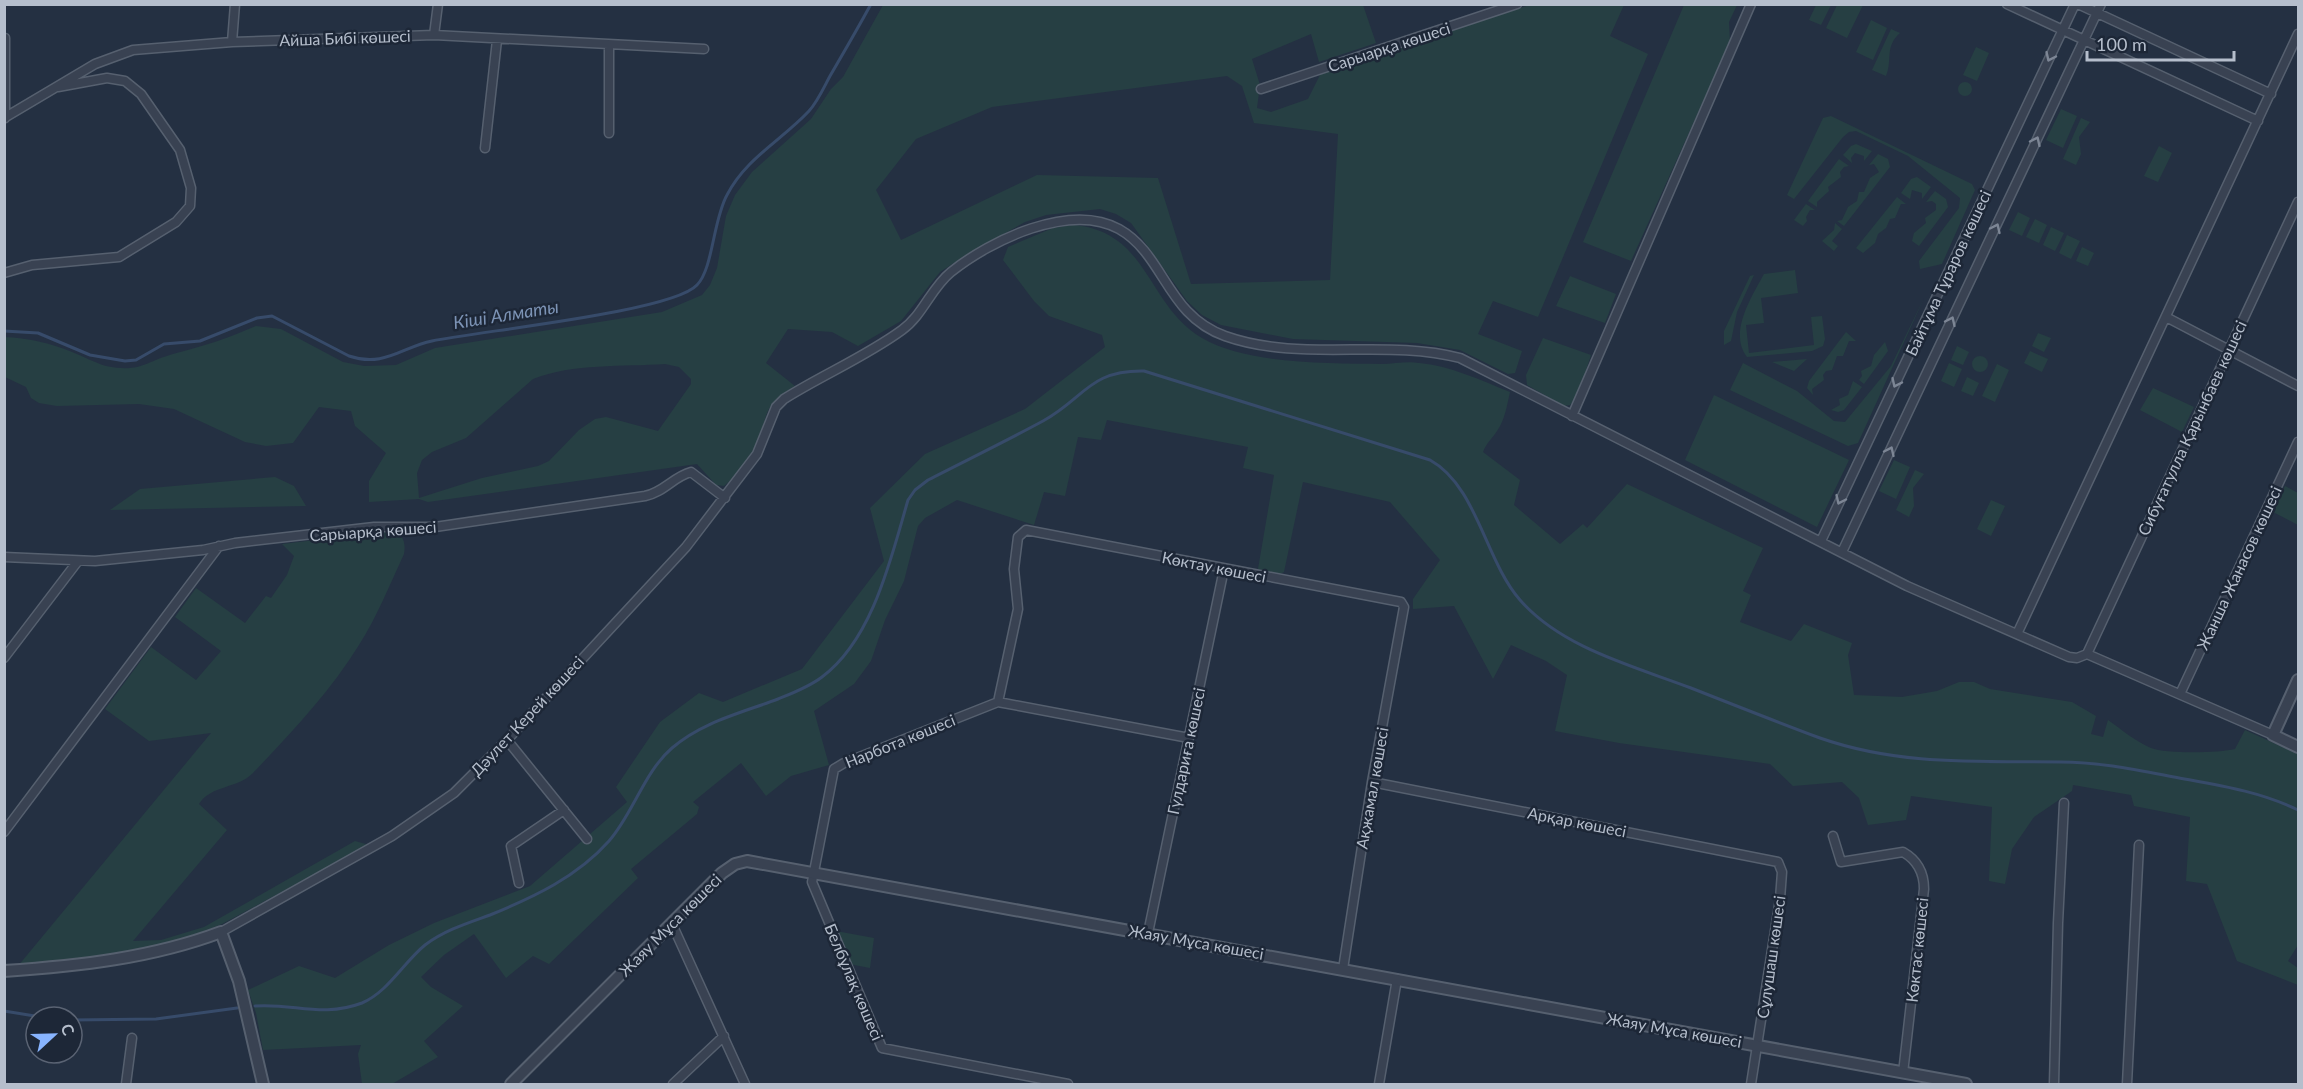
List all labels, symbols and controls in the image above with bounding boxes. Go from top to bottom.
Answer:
street label: Сарыарқа көшесі [1325,18,1452,75]
scale bar [2087,24,2234,62]
street label: Айша Бибі көшесі [279,26,411,49]
text: 100 m [2096,33,2147,55]
one-way arrow [2046,51,2058,62]
one-way arrow [2029,137,2041,148]
street label: Байтұма Тұраров көшесі [1901,187,1994,358]
one-way arrow [1988,223,2000,234]
water label: Кіші Алматы [451,295,560,333]
one-way arrow [1944,317,1956,328]
street label: Сибуғатулла Қарынбаев көшесі [2133,317,2250,538]
one-way arrow [1891,376,1903,387]
one-way arrow [1882,447,1894,458]
street label: Жанша Жанасов көшесі [2192,483,2285,653]
one-way arrow [1836,494,1847,505]
street label: Сарыарқа көшесі [309,517,437,544]
street label: Көктау көшесі [1160,547,1268,586]
street label: Дәулет Керей көшесі [466,652,587,780]
street label: Гүлдариға көшесі [1163,686,1208,816]
street label: Нарбота көшесі [842,710,958,771]
street label: Ақжамал көшесі [1351,726,1392,850]
street label: Арқар көшесі [1526,803,1628,840]
street label: Жаяу Мұса көшесі [614,869,725,980]
street label: Сұлушаш көшесі [1752,894,1789,1020]
street label: Көктас көшесі [1902,897,1931,1003]
street label: Жаяу Мұса көшесі [1127,920,1265,963]
street label: Белбұлақ көшесі [821,921,888,1043]
north arrow [24,1005,84,1065]
street label: Жаяу Мұса көшесі [1605,1008,1743,1051]
text: С [58,1021,79,1038]

